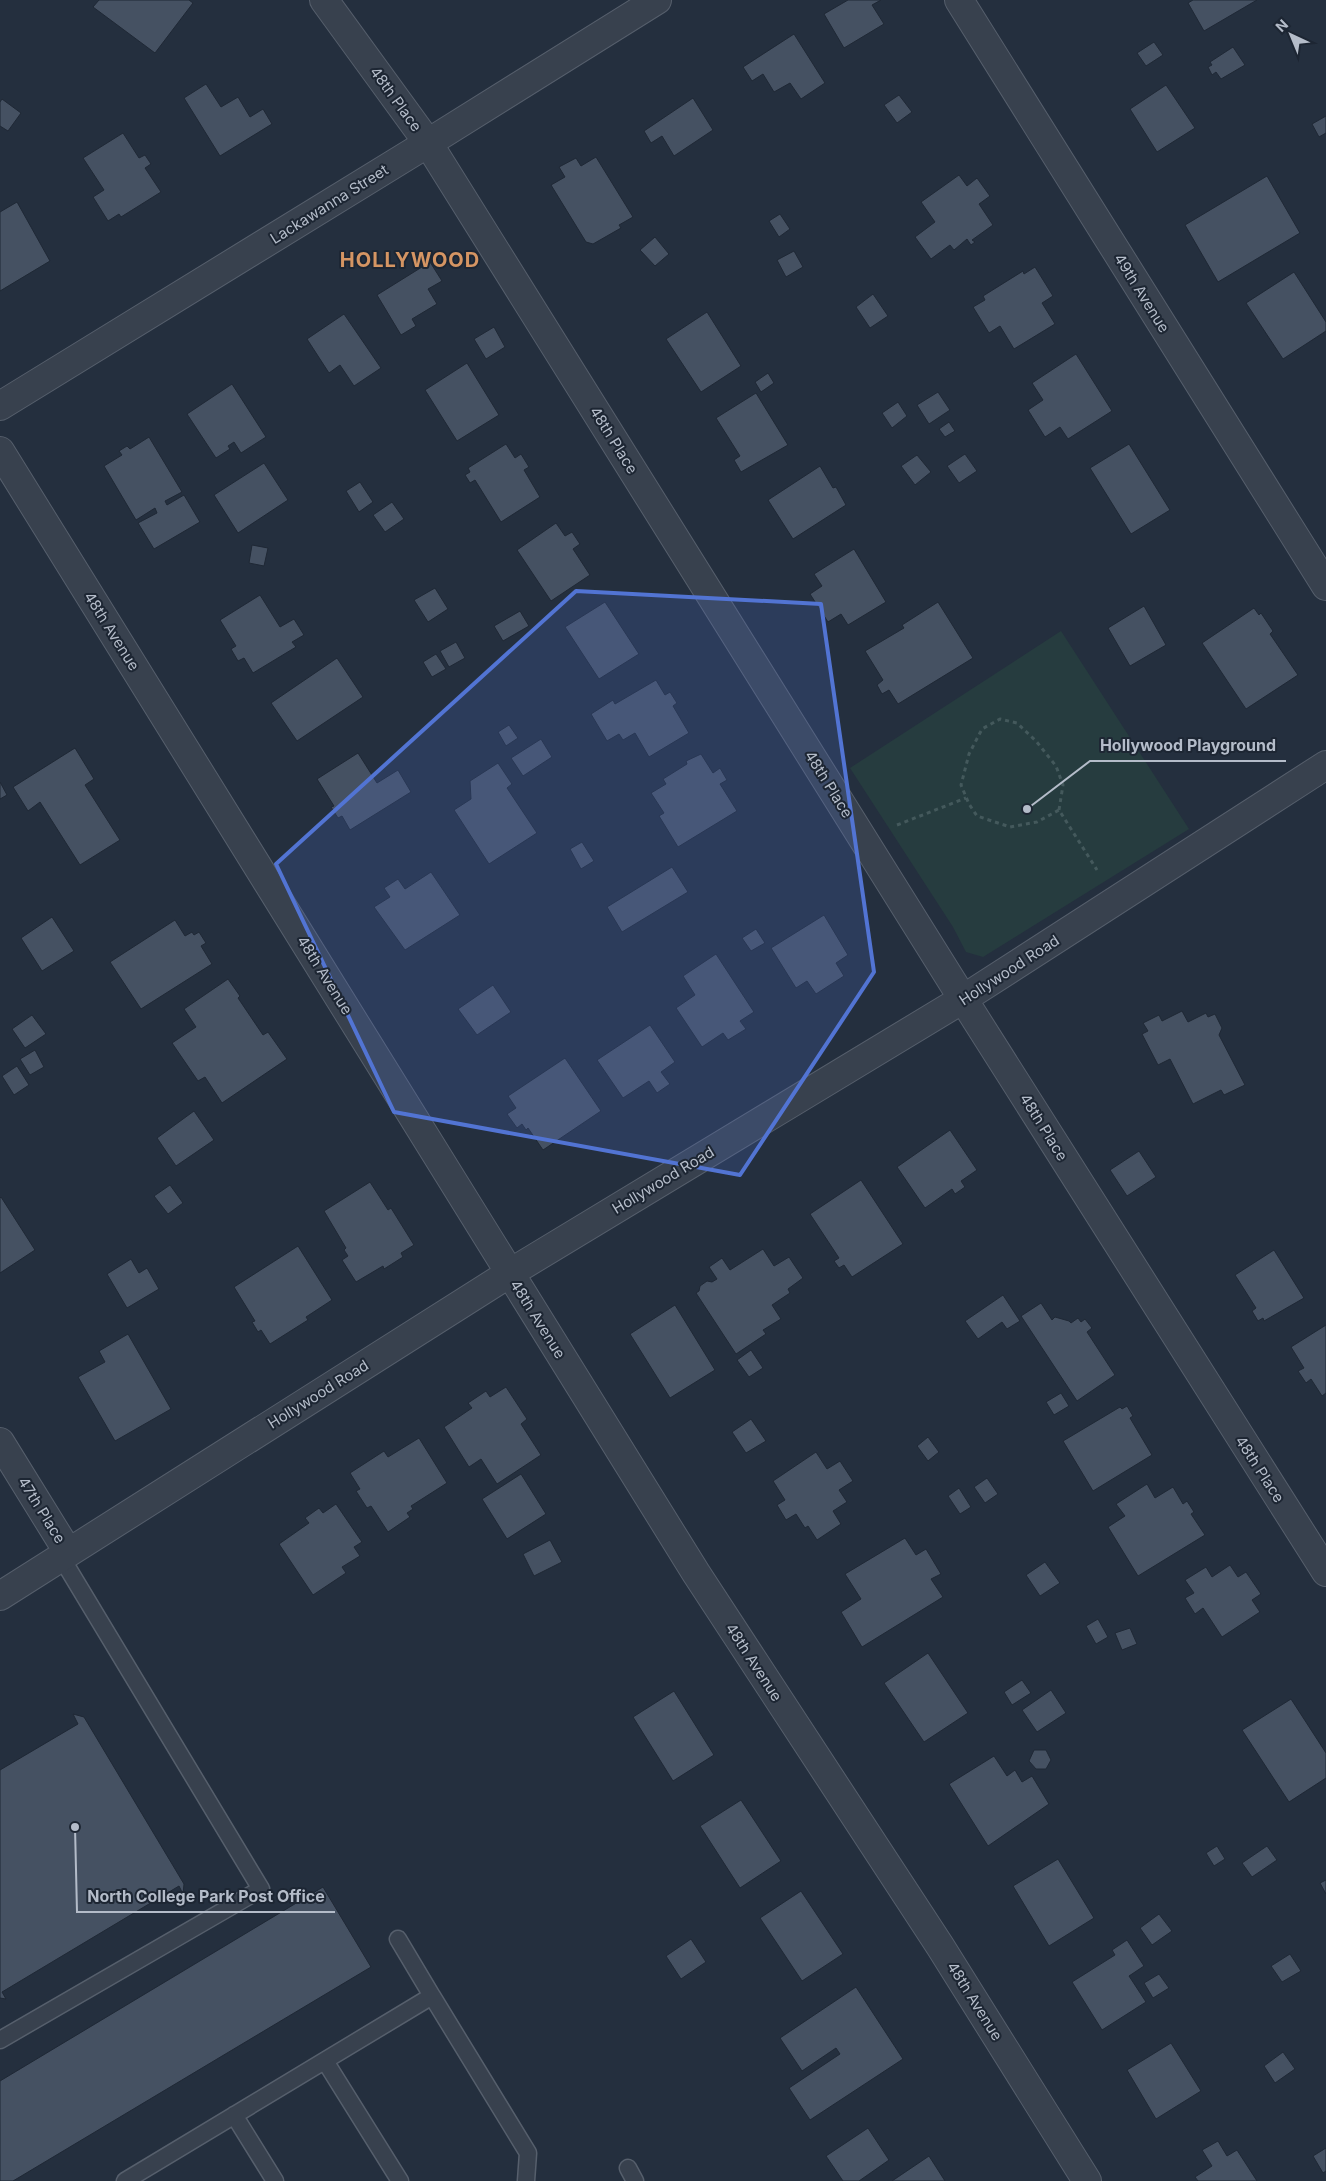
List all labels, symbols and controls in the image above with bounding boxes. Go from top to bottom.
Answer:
north arrow [1266,10,1316,60]
text: N [1272,15,1291,35]
street label: 48th Place [366,63,426,135]
street label: Lackawanna Street [266,160,392,248]
district label: HOLLYWOOD [340,248,480,272]
street label: 49th Avenue [1110,250,1174,336]
street label: 48th Place [586,403,642,477]
street label: 48th Avenue [80,588,144,674]
callout: Hollywood Playground [1090,730,1286,761]
text: Hollywood Playground [1100,735,1276,755]
street label: 48th Place [801,747,857,821]
street label: Hollywood Road [955,931,1063,1009]
street label: 48th Avenue [293,932,357,1018]
street label: 48th Place [1016,1090,1072,1164]
street label: Hollywood Road [609,1142,717,1218]
street label: 48th Avenue [506,1276,570,1362]
street label: Hollywood Road [264,1355,372,1433]
street label: 48th Place [1231,1432,1289,1506]
street label: 47th Place [14,1473,70,1547]
street label: 48th Avenue [722,1619,786,1705]
callout: North College Park Post Office [77,1881,335,1912]
text: North College Park Post Office [87,1886,325,1906]
street label: 48th Avenue [943,1958,1007,2044]

